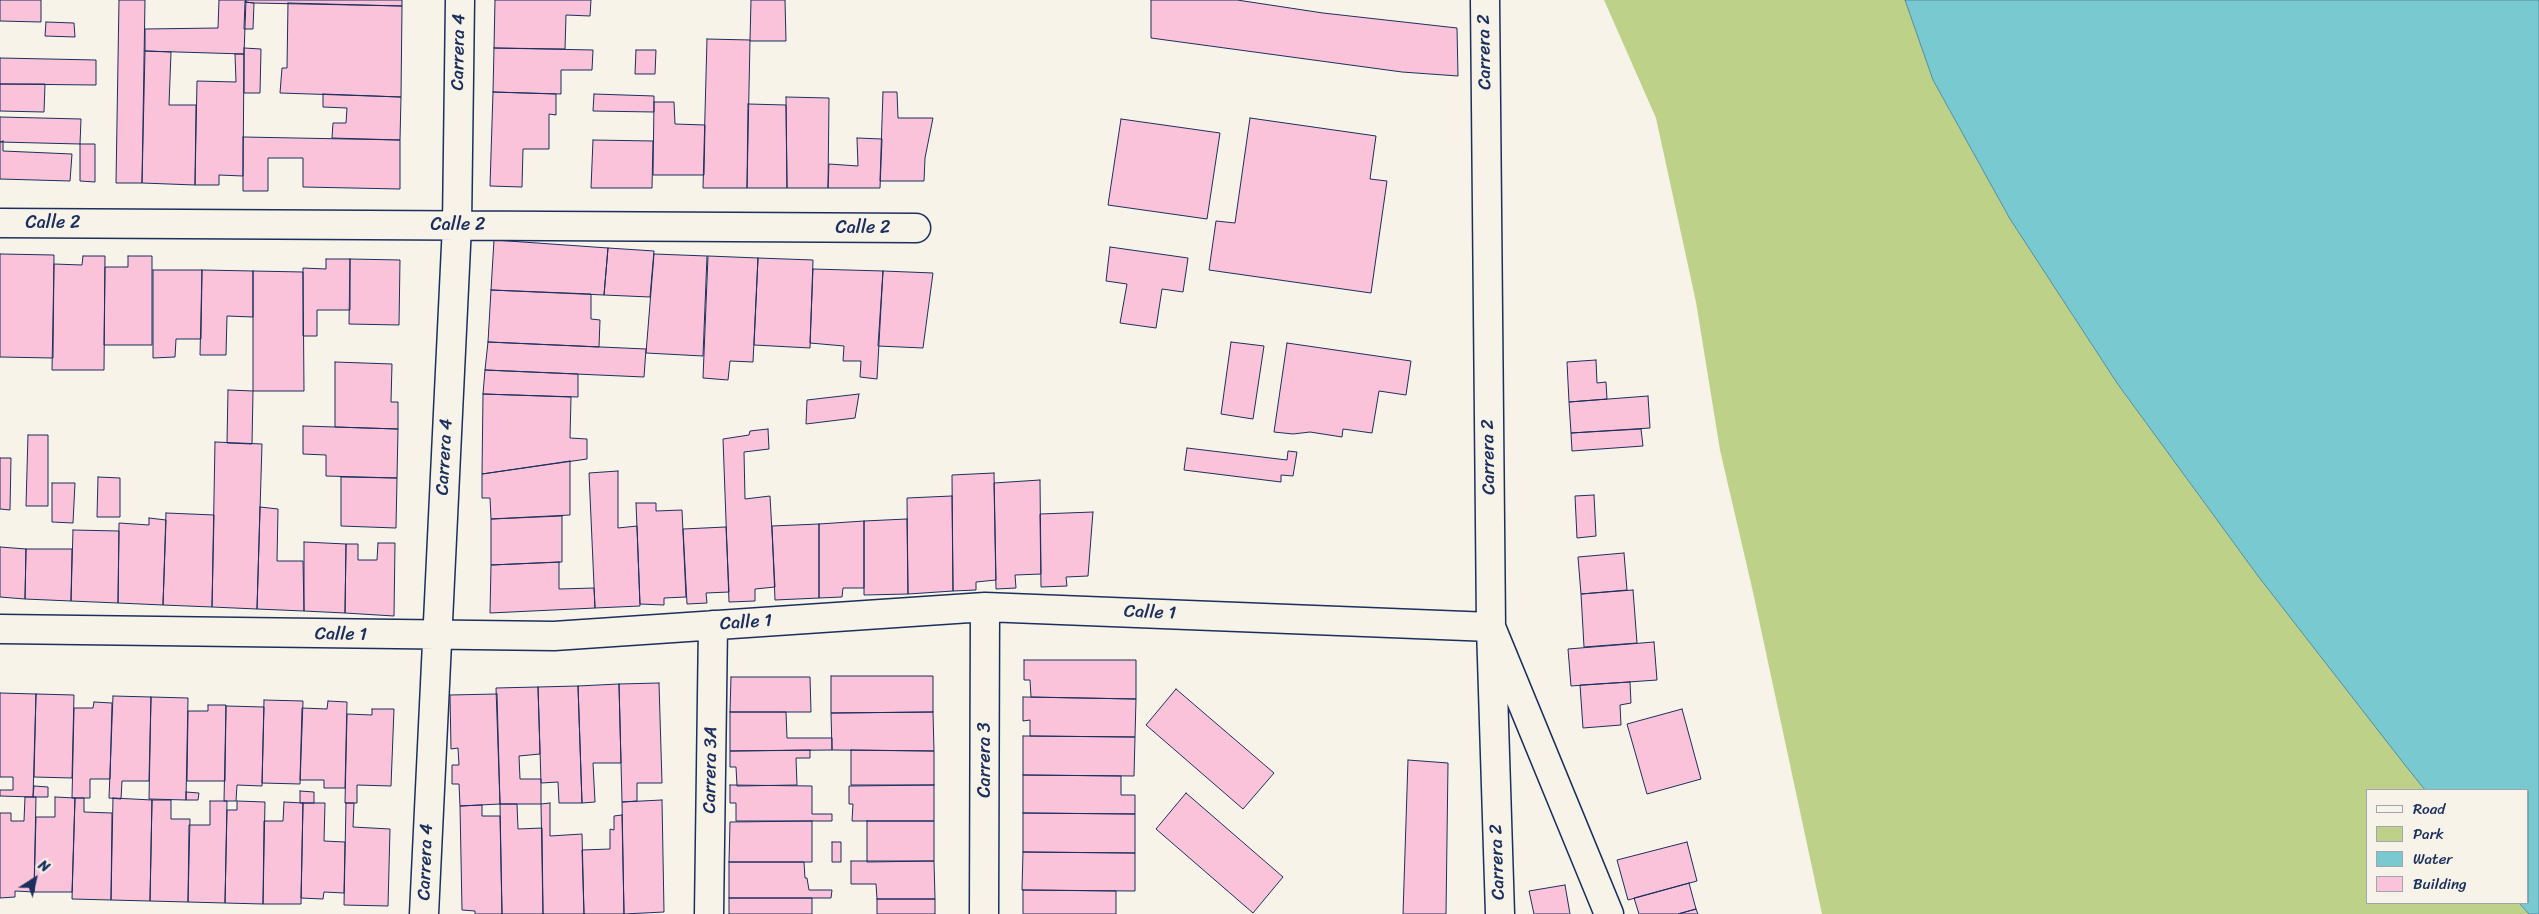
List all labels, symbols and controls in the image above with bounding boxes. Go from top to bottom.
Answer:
street label: Carrera 4 [448,14,470,90]
street label: Carrera 2 [1474,14,1496,90]
street label: Calle 2 [26,212,80,234]
street label: Calle 2 [431,214,485,236]
street label: Calle 2 [836,217,890,239]
street label: Carrera 4 [432,418,458,496]
street label: Carrera 2 [1478,419,1500,495]
street label: Calle 1 [1124,601,1176,625]
street label: Calle 1 [719,610,773,636]
street label: Calle 1 [315,624,367,646]
street label: Carrera 3 [974,722,996,798]
street label: Carrera 3A [699,726,723,814]
legend [2366,789,2529,904]
text: Road [2413,796,2445,822]
text: Park [2413,821,2444,847]
street label: Carrera 4 [414,823,438,901]
street label: Carrera 2 [1486,824,1510,900]
text: Water [2413,846,2453,872]
text: N [33,853,55,879]
north arrow [10,854,60,904]
text: Building [2413,871,2467,897]

